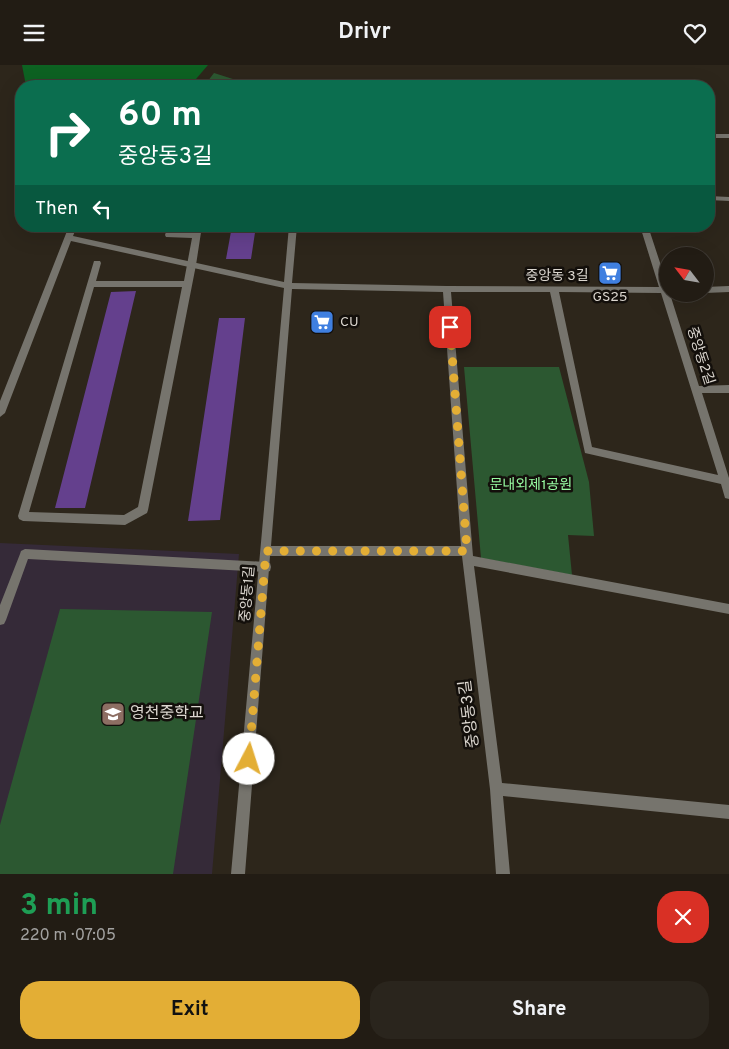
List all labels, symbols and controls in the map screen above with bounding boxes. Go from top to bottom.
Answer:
icon: menu [20,19,48,47]
text: Drivr [338,19,391,46]
icon: heart [681,19,709,47]
text: 60 m [118,94,202,138]
icon: right [35,100,100,165]
text: 중앙동3길 [118,144,212,171]
icon: left [88,195,116,223]
text: Then [35,197,78,221]
north arrow [659,247,714,303]
map controls [659,247,714,302]
supermarket icon: GS25 [597,260,623,286]
street label: 중앙동 3길 [525,268,589,285]
place label: GS25 [592,289,628,306]
pin [429,306,471,348]
supermarket icon: CU [309,309,335,335]
icon: arrive [436,313,464,341]
place label: CU [340,314,359,331]
street label: 중앙동2길 [683,325,717,387]
park label: 문내외제1공원 [490,477,572,494]
street label: 중앙동1길 [237,565,259,623]
street label: 중앙동3길 [456,679,484,749]
school or university icon: 영천중학교 [100,701,126,727]
place label: 영천중학교 [130,704,204,724]
position arrow [222,732,274,784]
text: 3 min [20,888,98,925]
button: close [657,891,709,943]
text: 220 m · 07:05 [20,926,116,946]
button: Exit [20,981,360,1039]
button: Share [370,981,709,1039]

